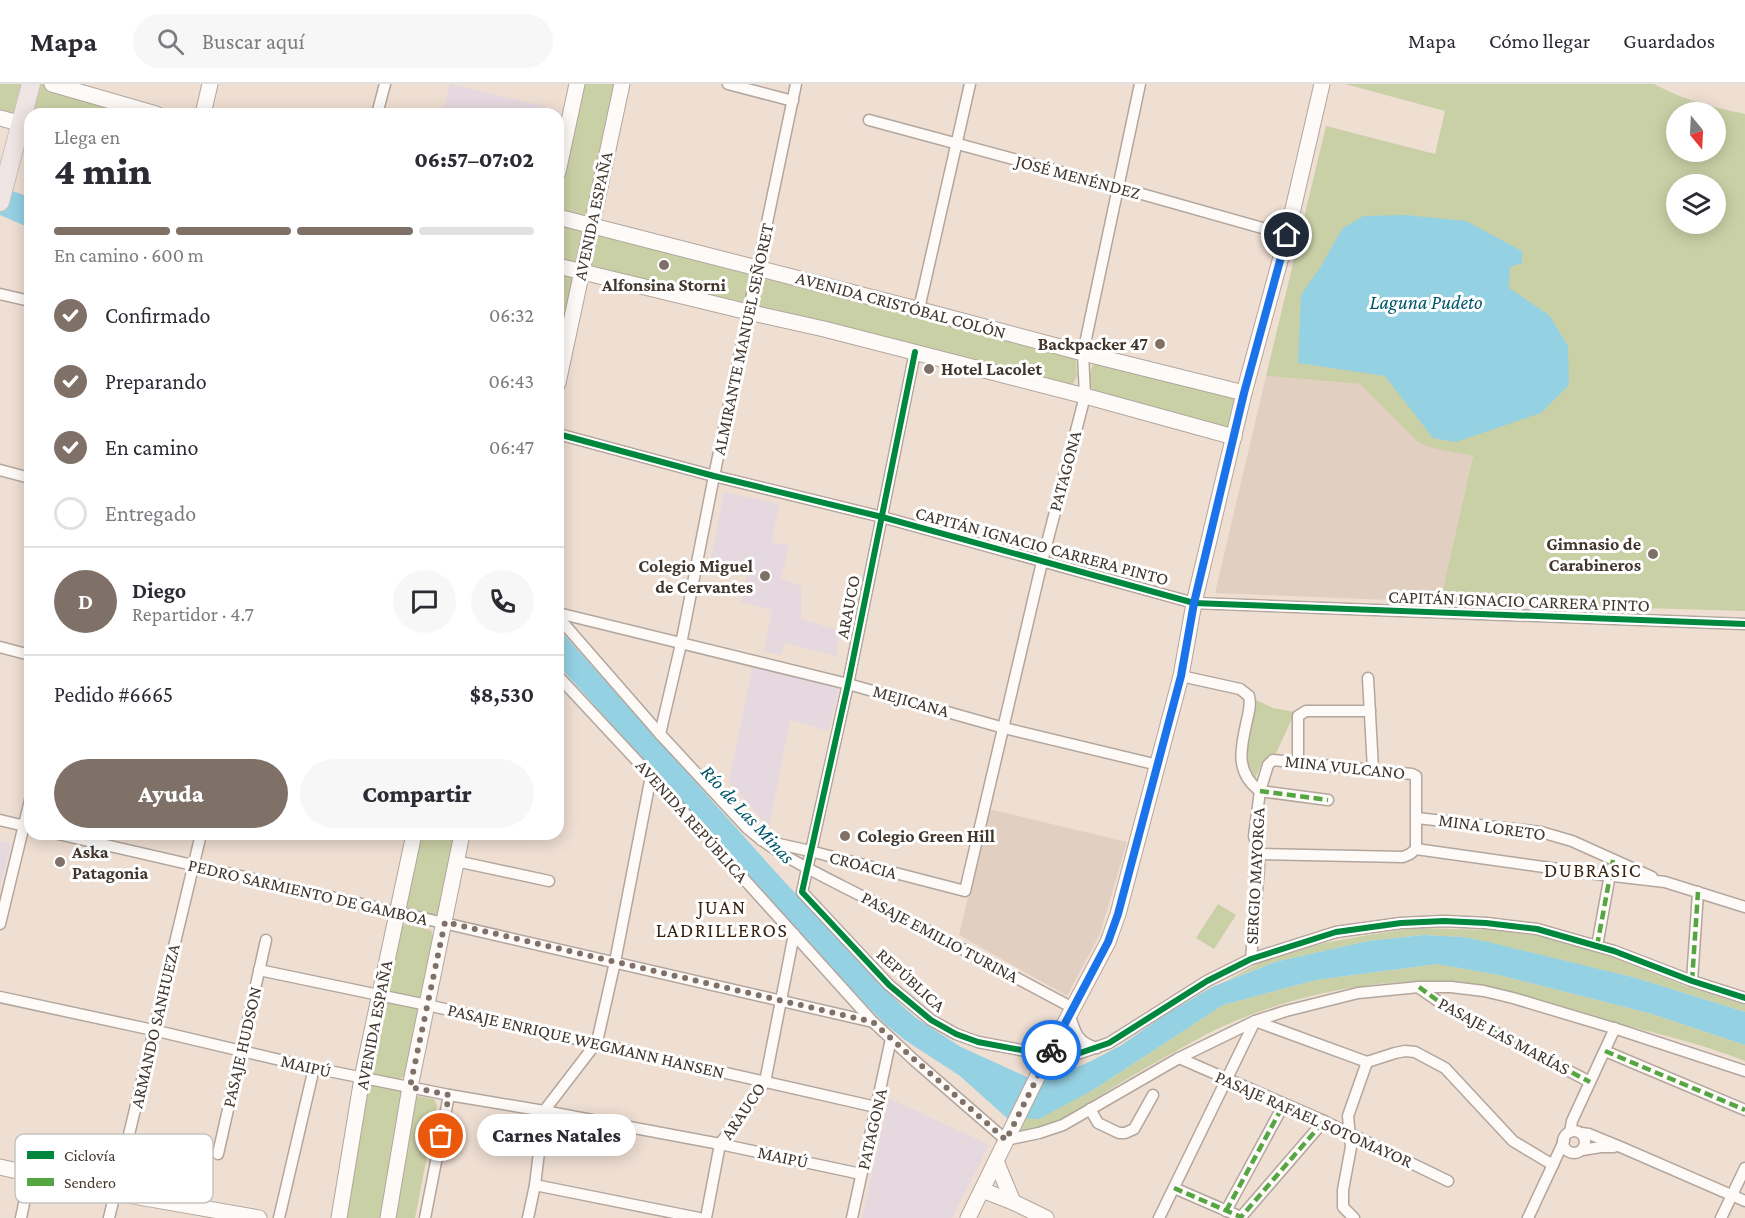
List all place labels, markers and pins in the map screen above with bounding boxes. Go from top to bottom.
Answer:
pin [1261,209,1312,260]
marker: Alfonsina Storni [657,258,671,272]
place label: Alfonsina Storni [601,275,727,295]
place label: Backpacker 47 [1038,334,1148,354]
marker: Backpacker 47 [1153,337,1167,351]
place label: Hotel Lacolet [941,359,1042,379]
marker: Hotel Lacolet [922,362,936,376]
place label: Gimnasio de Carabineros [1546,534,1641,575]
marker: Gimnasio de Carabineros [1646,547,1660,561]
place label: Colegio Miguel de Cervantes [638,556,753,597]
marker: Colegio Miguel de Cervantes [758,569,772,583]
place label: Colegio Green Hill [857,826,995,846]
marker: Colegio Green Hill [838,829,852,843]
place label: Aska Patagonia [71,842,149,883]
marker: Aska Patagonia [53,855,67,869]
pin [415,1110,466,1161]
callout: Carnes Natales [477,1115,636,1157]

